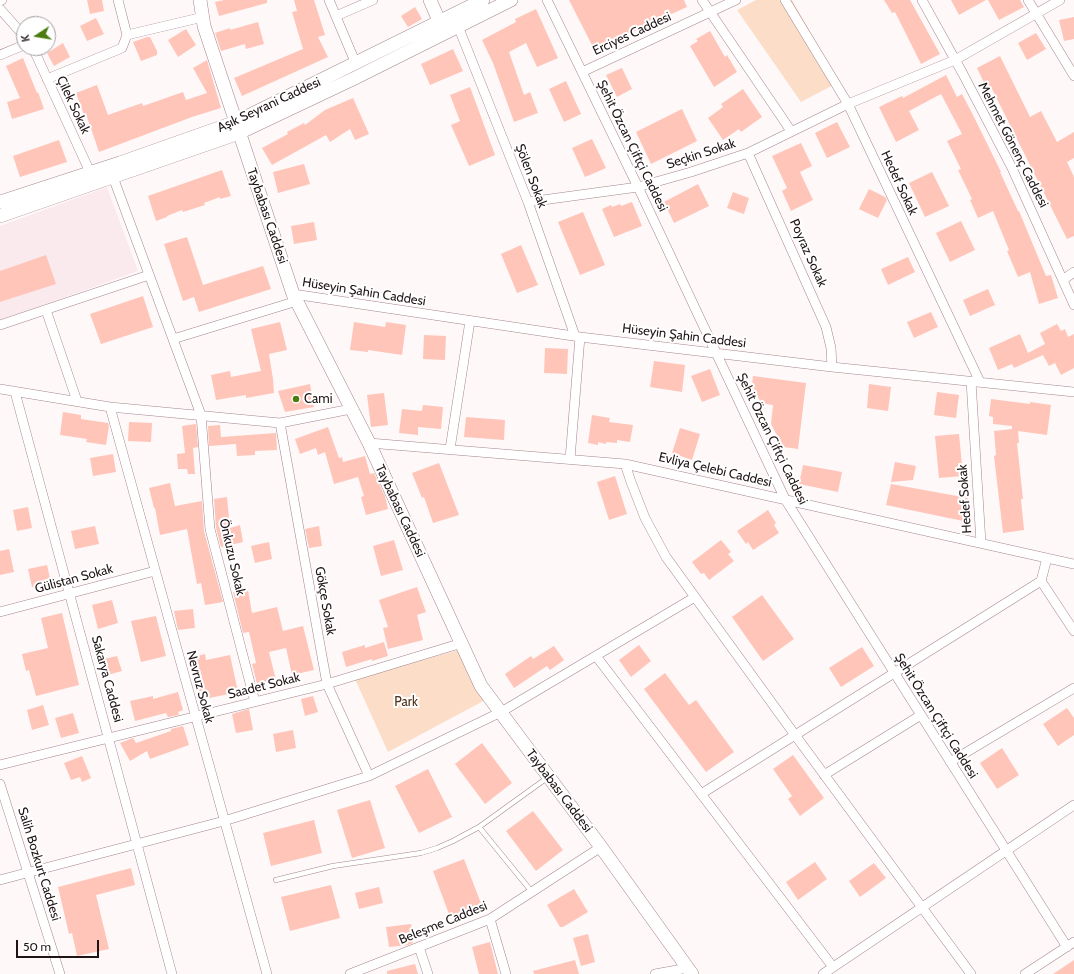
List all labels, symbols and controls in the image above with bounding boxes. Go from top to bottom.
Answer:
street label: Erciyes Caddesi [590,9,674,59]
north arrow [16,16,56,56]
text: K [18,33,33,43]
street label: Çilek Sokak [53,74,93,136]
street label: Aşık Seyrani Caddesi [215,74,323,136]
street label: Şehit Özcan Çiftçi Caddesi [593,78,671,214]
street label: Mehmet Gönenç Caddesi [975,80,1051,210]
street label: Seçkin Sokak [665,136,737,172]
street label: Şölen Sokak [512,142,550,210]
street label: Hedef Sokak [877,148,921,218]
street label: Taybabası Caddesi [243,166,291,266]
street label: Poyraz Sokak [786,217,830,289]
street label: Hüseyin Şahin Caddesi [301,275,427,309]
street label: Hüseyin Şahin Caddesi [621,321,747,351]
street label: Şehit Özcan Çiftçi Caddesi [733,371,811,507]
place label: Cami [304,391,332,407]
marker: Cami [291,394,301,404]
street label: Evliya Çelebi Caddesi [657,449,773,491]
street label: Taybabası Caddesi [372,462,428,560]
street label: Hedef Sokak [955,464,975,534]
street label: Önkuzu Sokak [216,517,248,597]
street label: Gülistan Sokak [33,561,115,597]
street label: Gökçe Sokak [311,566,339,636]
street label: Sakarya Caddesi [88,634,126,724]
street label: Nevruz Sokak [183,649,217,725]
street label: Şehit Özcan Çiftçi Caddesi [891,651,981,781]
street label: Saadet Sokak [226,670,302,702]
park label: Park [394,694,418,710]
street label: Taybabası Caddesi [523,746,595,836]
street label: Salih Bozkurt Caddesi [14,805,64,923]
street label: Beleşme Caddesi [397,898,489,948]
scale bar [18,932,101,958]
text: 50 m [23,939,51,954]

